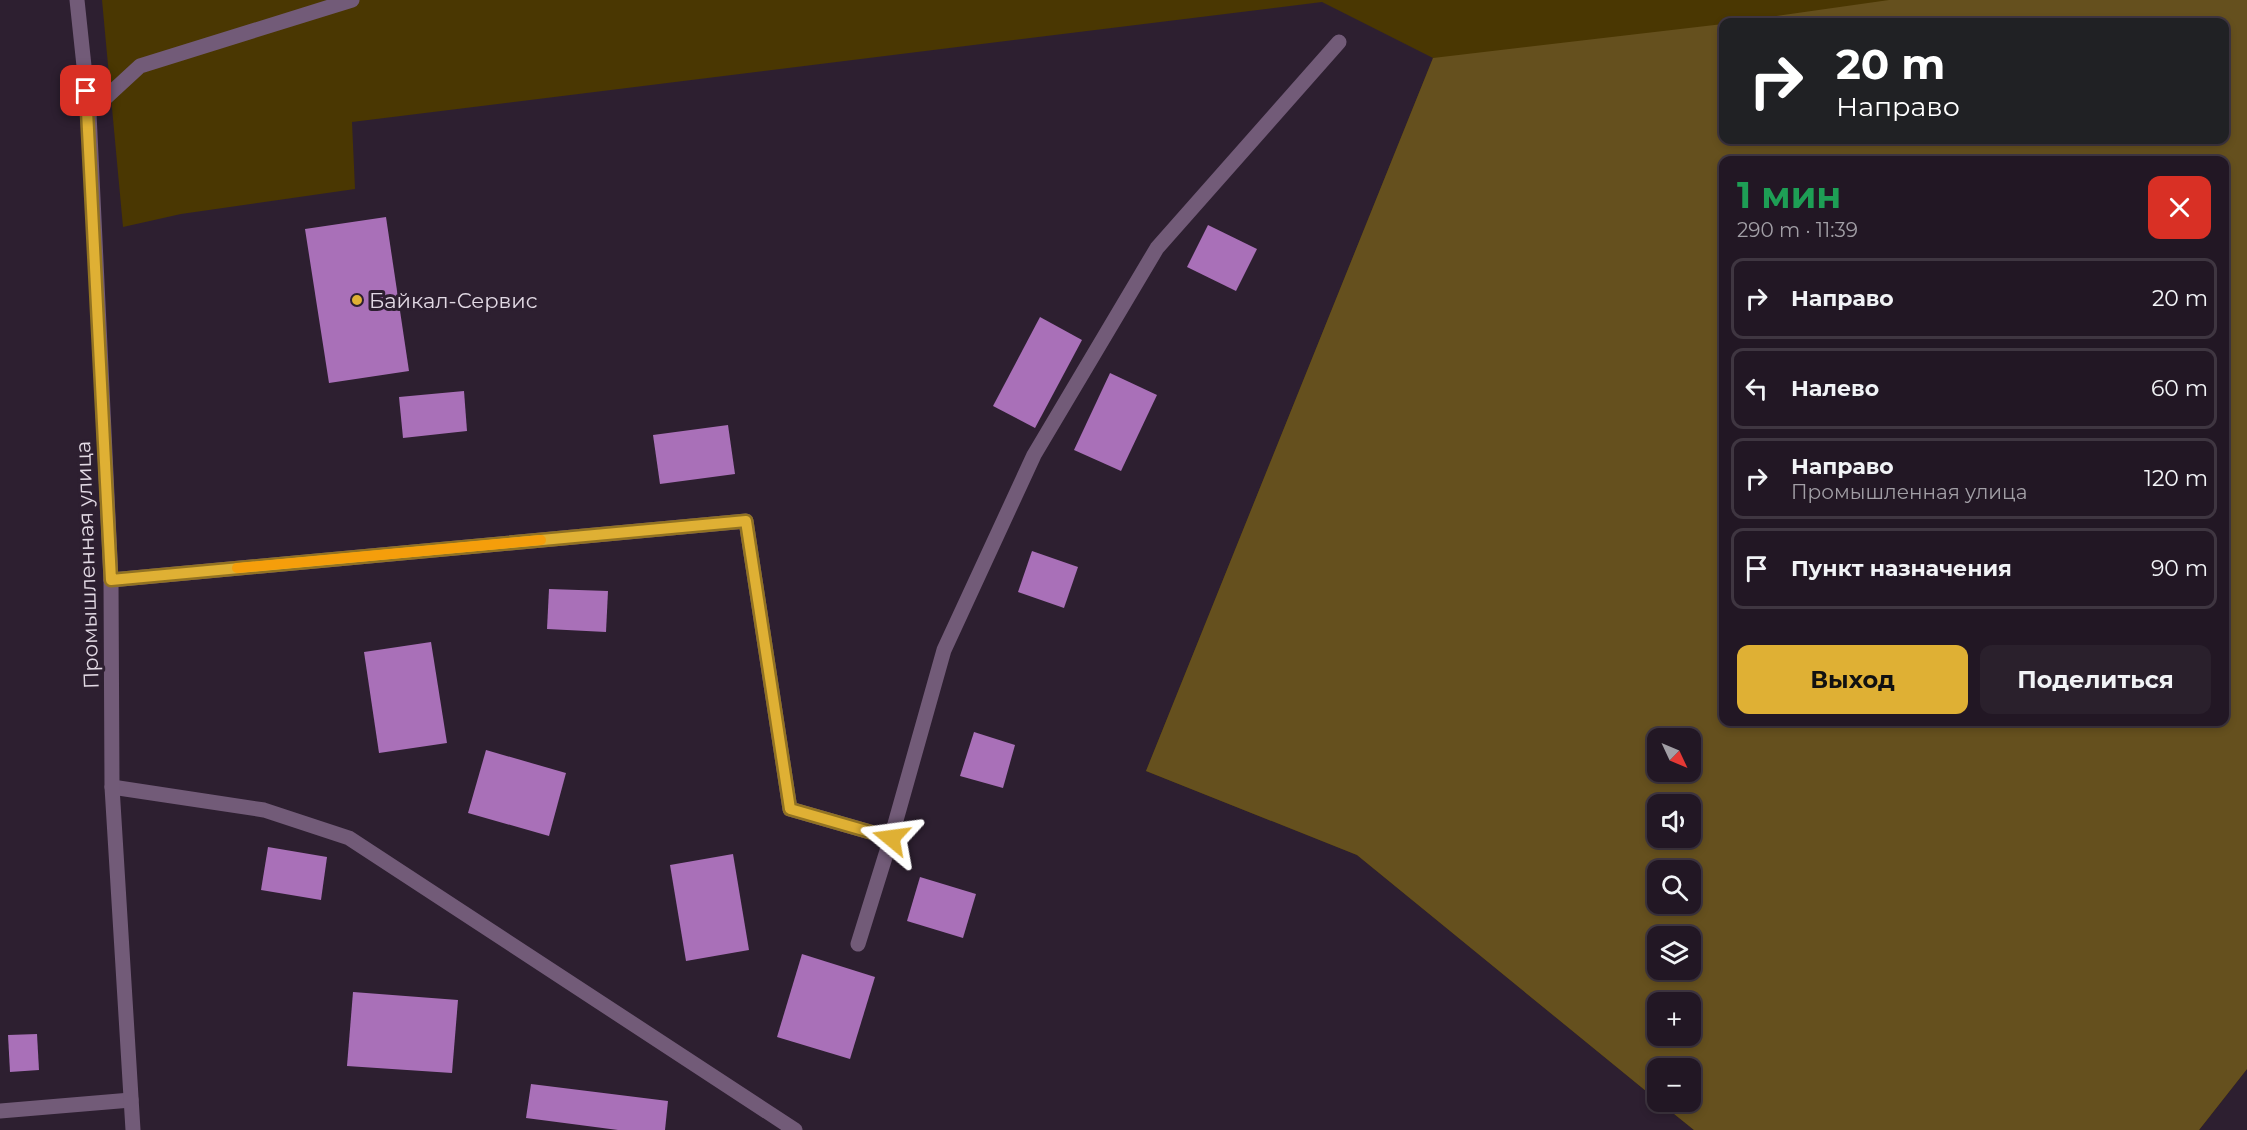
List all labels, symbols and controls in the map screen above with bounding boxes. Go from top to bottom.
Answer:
text: 20 m [1836,38,1945,90]
icon: right [1737,42,1815,120]
pin [60,65,111,116]
icon: arrive [69,74,102,107]
text: Направо [1836,90,1960,123]
text: 1 мин [1737,173,1841,217]
button: close [2148,176,2211,239]
text: 290 m · 11:39 [1737,218,1858,242]
icon: right [1740,282,1773,315]
text: Направо [1791,285,1894,312]
text: 20 m [2152,285,2208,312]
place label: Байкал-Сервис [369,288,538,313]
marker: Байкал-Сервис [350,293,364,307]
icon: left [1740,372,1773,405]
text: Налево [1791,375,1879,402]
text: 60 m [2151,375,2208,402]
street label: Промышленная улица [70,440,104,690]
text: Направо [1791,453,1894,480]
icon: right [1740,462,1773,495]
text: 120 m [2144,465,2208,492]
text: Промышленная улица [1791,480,2027,504]
icon: arrive [1740,552,1773,585]
text: Пункт назначения [1791,555,2012,582]
text: 90 m [2151,555,2208,582]
button: Выход [1737,645,1968,714]
button: Поделиться [1980,645,2211,714]
north arrow [1647,728,1701,782]
map controls [1647,728,1701,1112]
button: sound [1647,794,1701,848]
position arrow [859,806,923,870]
button: search [1647,860,1701,914]
button: layers [1647,926,1701,980]
button: + [1647,992,1701,1046]
button: − [1647,1058,1701,1112]

